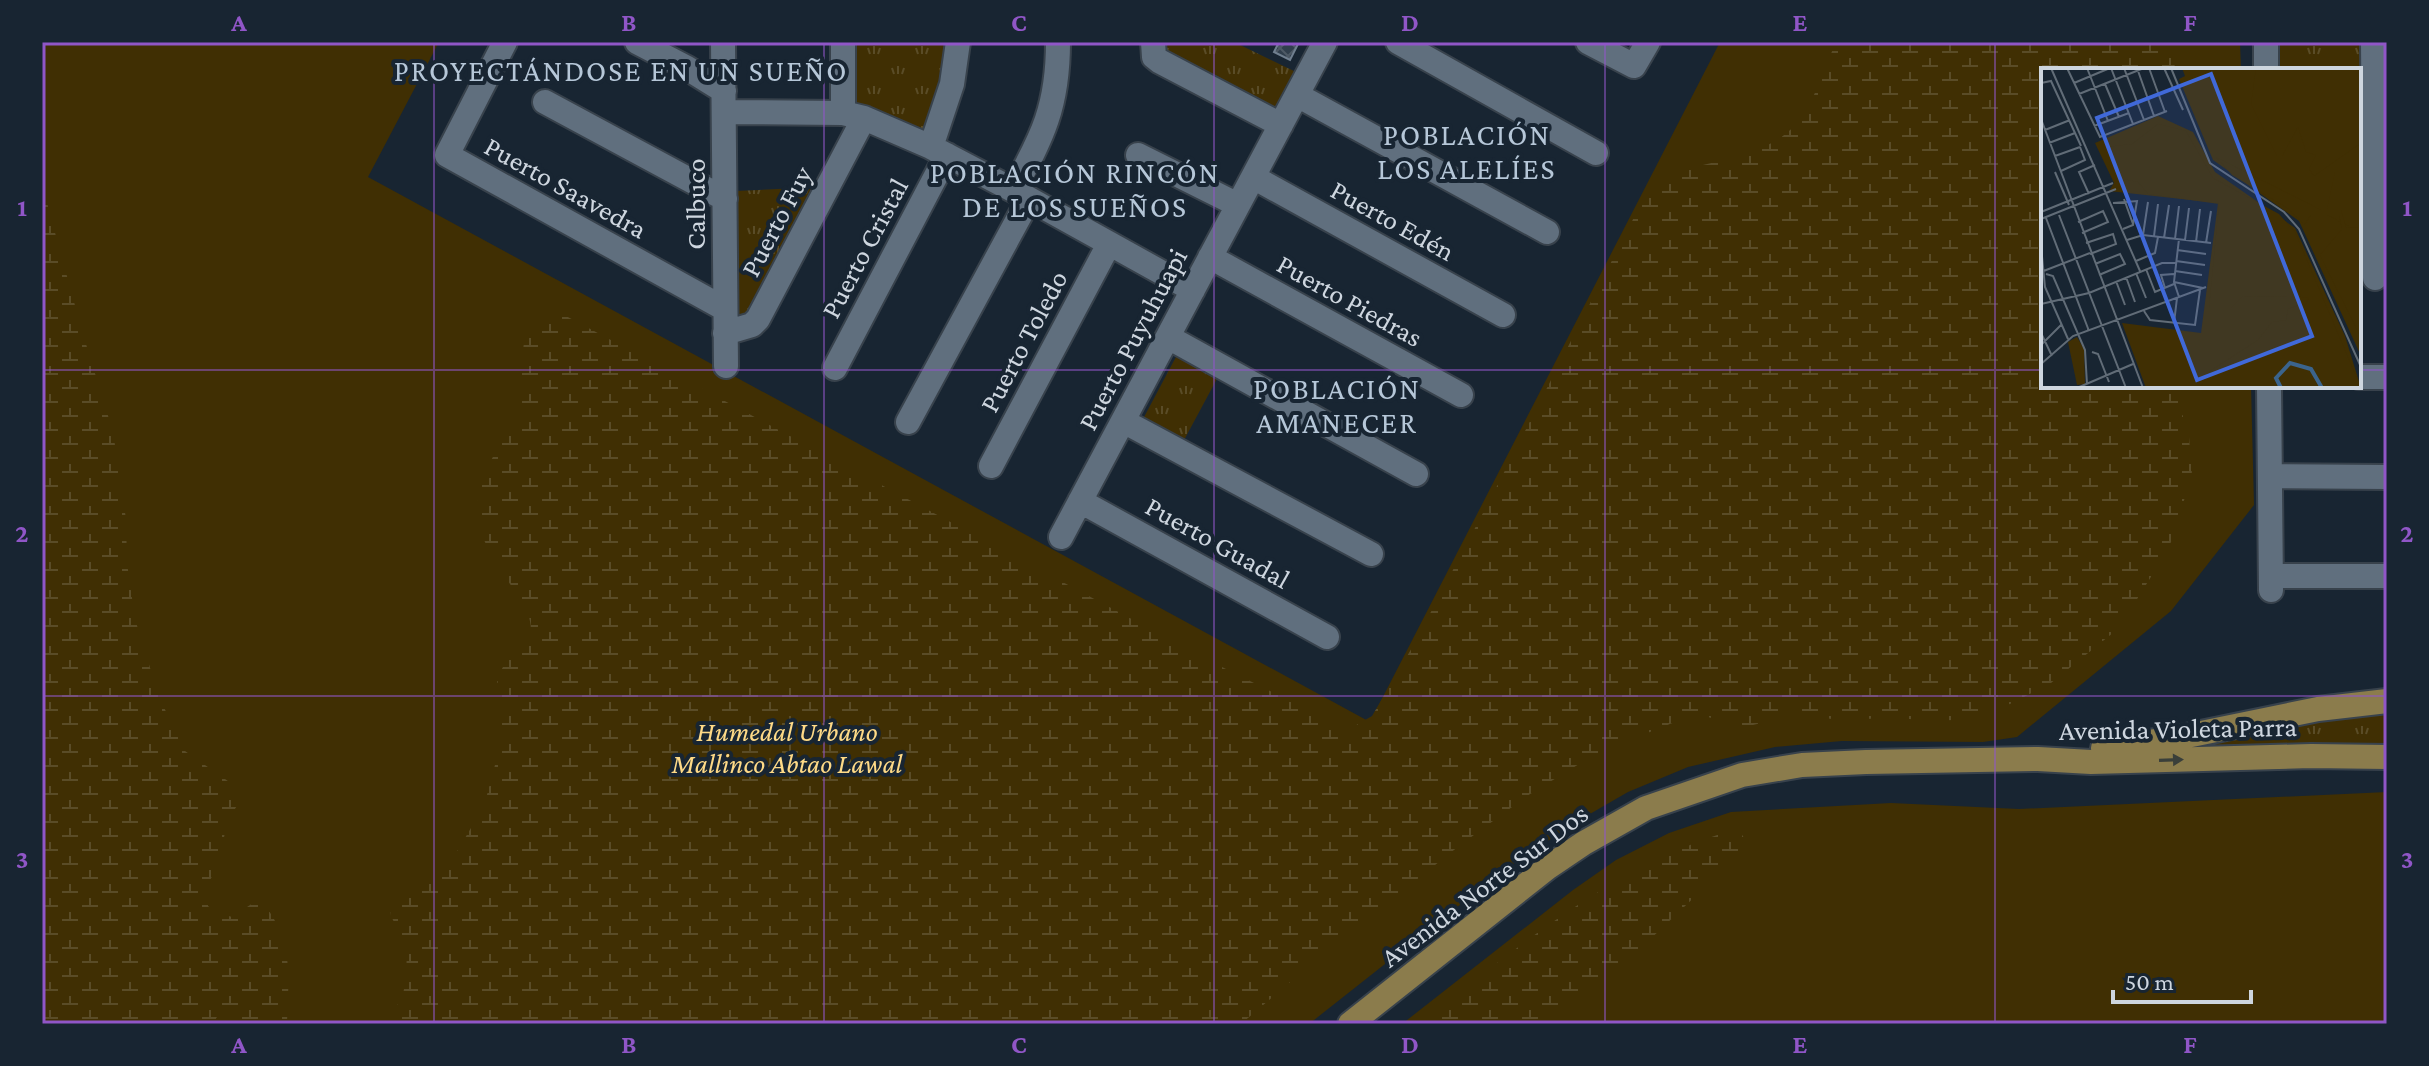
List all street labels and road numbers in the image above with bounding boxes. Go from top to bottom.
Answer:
street label: Puerto Saavedra [479,130,652,245]
street label: Calbuco [680,158,711,250]
street label: Puerto Fuy [734,160,819,282]
street label: Puerto Cristal [815,173,914,323]
street label: Puerto Edén [1325,174,1460,267]
street label: Puerto Puyuhuapi [1072,243,1193,435]
street label: Puerto Piedras [1272,248,1428,353]
street label: Puerto Toledo [973,265,1074,417]
street label: Puerto Guadal [1140,490,1295,595]
street label: Avenida Violeta Parra [2059,711,2297,746]
street label: Avenida Norte Sur Dos [1375,797,1594,973]

